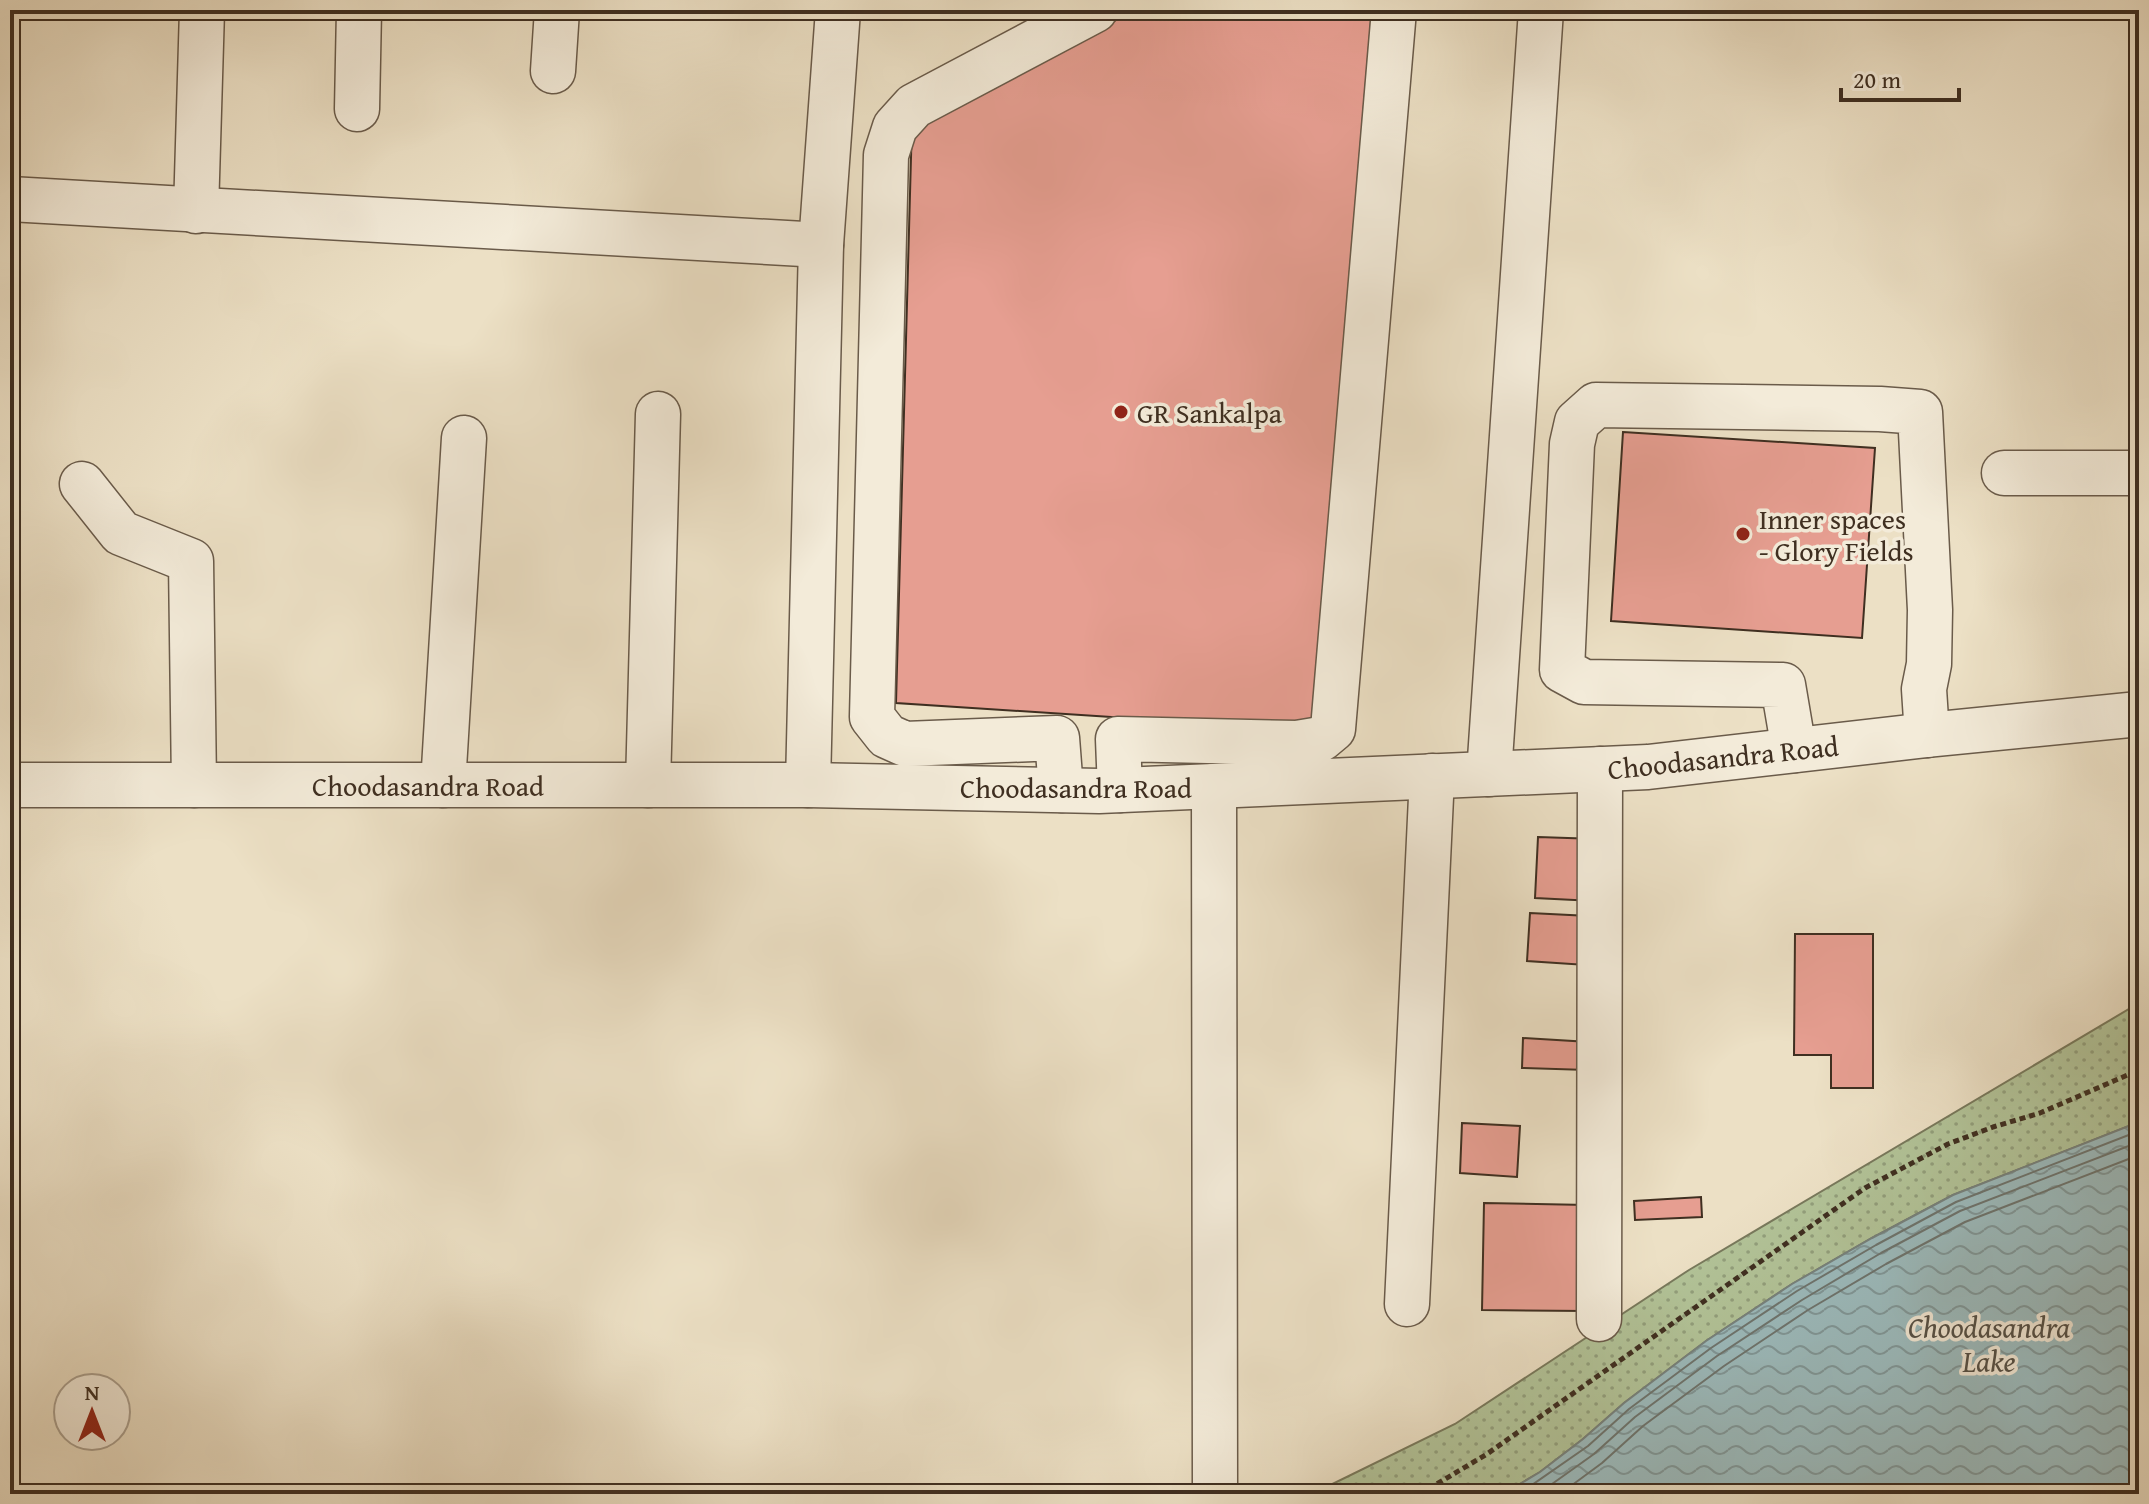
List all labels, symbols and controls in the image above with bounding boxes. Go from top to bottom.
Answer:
scale bar [1841,52,1959,102]
text: 20 m [1853,62,1901,97]
place label: GR Sankalpa [1137,392,1283,433]
marker: GR Sankalpa [1112,403,1130,421]
place label: Inner spaces - Glory Fields [1759,498,1914,571]
marker: Inner spaces - Glory Fields [1734,525,1752,543]
street label: Choodasandra Road [1606,724,1841,790]
street label: Choodasandra Road [312,765,544,806]
street label: Choodasandra Road [960,767,1192,808]
water label: Choodasandra Lake [1908,1305,2070,1383]
north arrow [52,1372,132,1452]
text: N [85,1376,100,1408]

